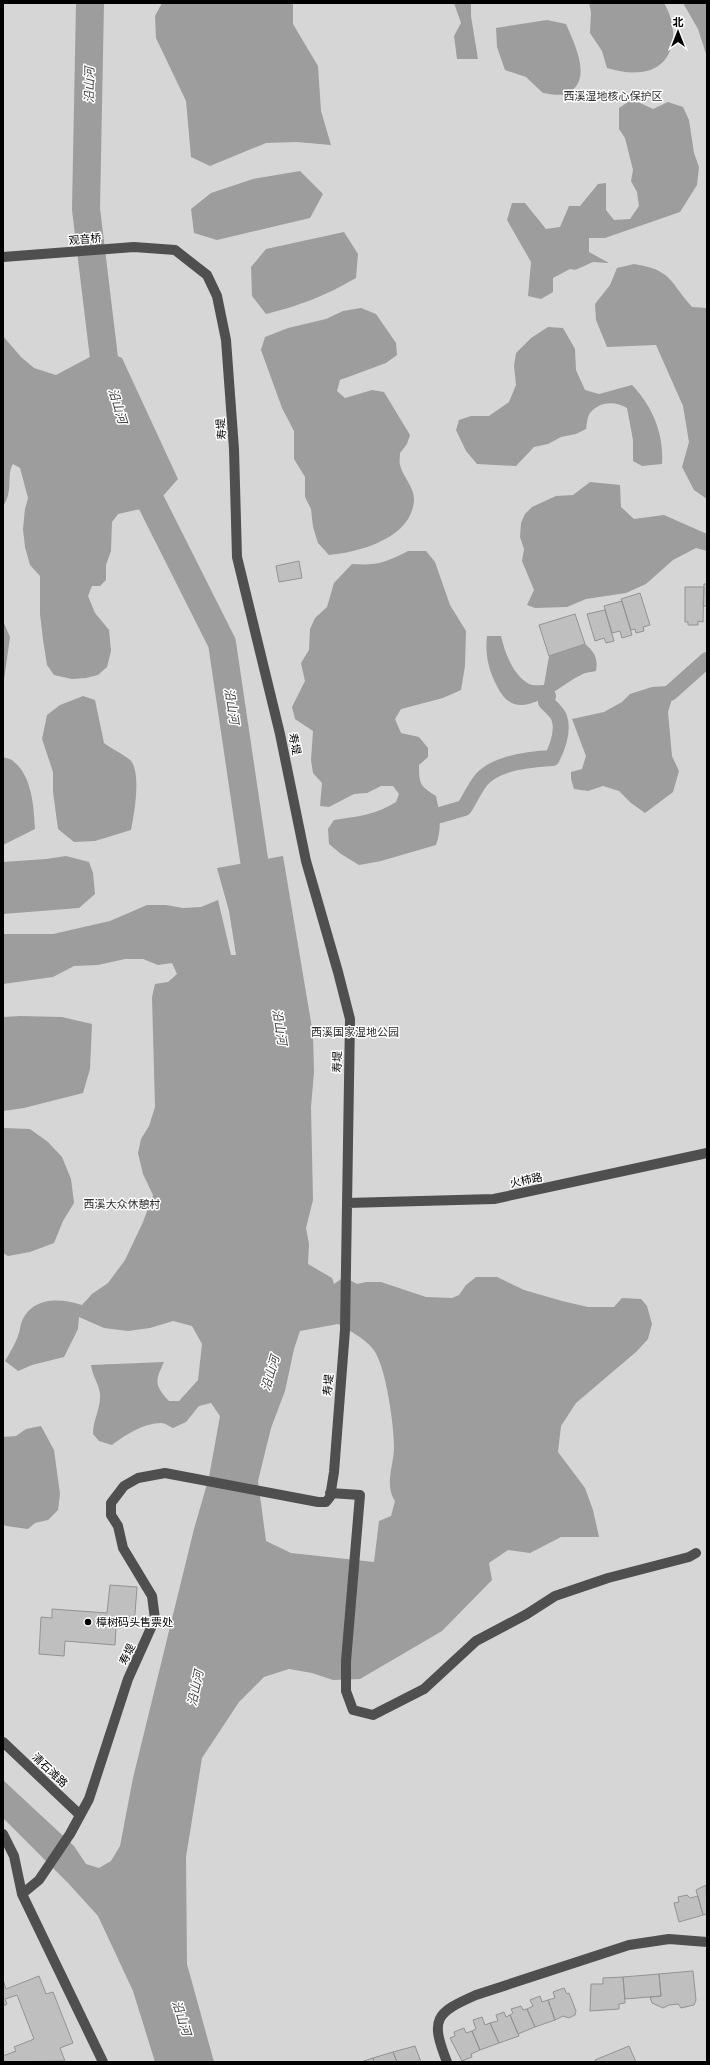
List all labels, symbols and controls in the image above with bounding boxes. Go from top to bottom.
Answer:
north arrow [658,12,698,52]
text: 北 [673,15,684,29]
water label: 沿山河 [81,65,97,103]
park label: 西溪湿地核心保护区 [564,89,663,103]
street label: 观音桥 [68,231,102,247]
water label: 沿山河 [106,387,131,427]
street label: 寿堤 [213,417,229,441]
water label: 沿山河 [222,687,243,727]
street label: 寿堤 [286,732,304,756]
water label: 沿山河 [270,1008,291,1048]
park label: 西溪国家湿地公园 [311,1025,399,1039]
street label: 寿堤 [330,1051,344,1073]
street label: 火柿路 [508,1170,544,1190]
park label: 西溪大众休憩村 [84,1197,161,1211]
water label: 沿山河 [258,1352,283,1392]
street label: 寿堤 [320,1373,336,1397]
place label: 樟树码头售票处 [96,1615,173,1629]
marker: 樟树码头售票处 [83,1617,93,1627]
street label: 寿堤 [116,1641,138,1667]
water label: 沿山河 [184,1667,206,1707]
street label: 清石滩路 [29,1750,71,1790]
water label: 沿山河 [169,1999,195,2039]

